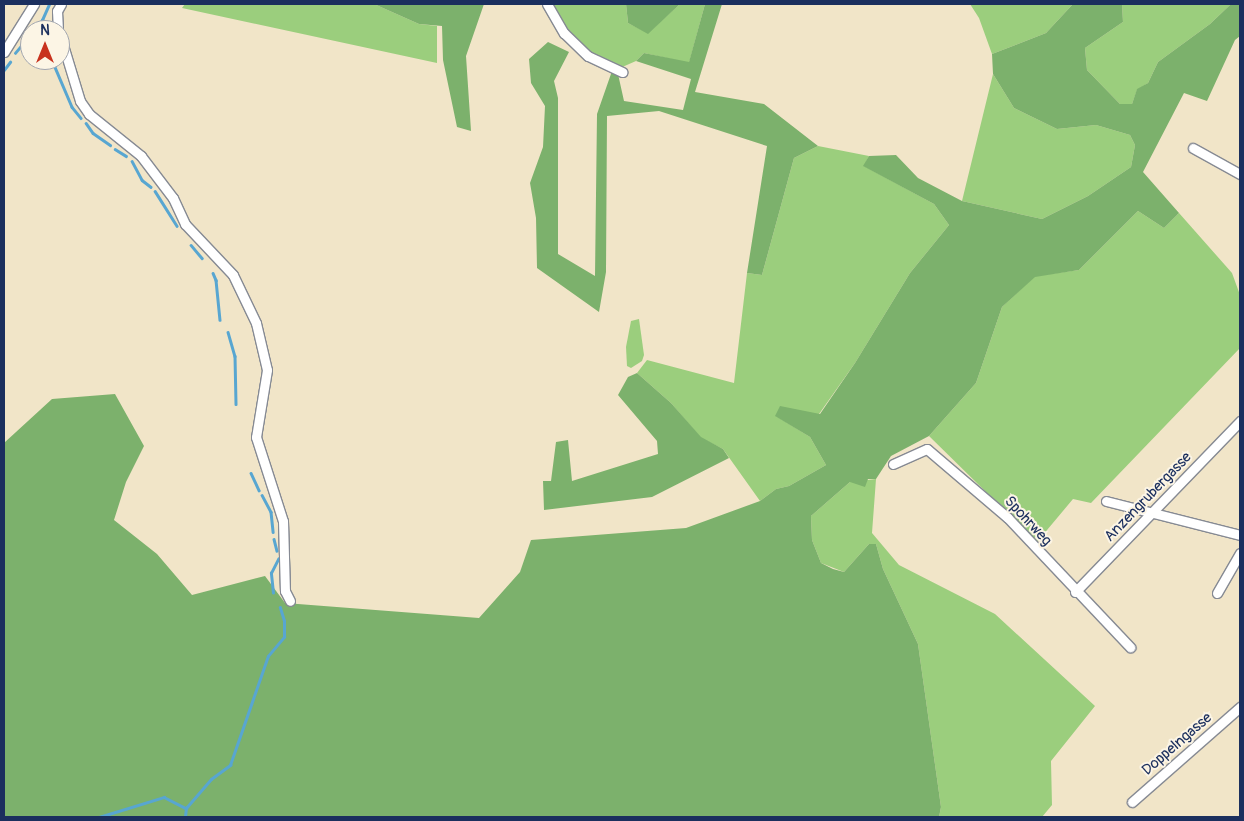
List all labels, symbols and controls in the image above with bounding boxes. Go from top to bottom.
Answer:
north arrow [20,20,70,70]
text: N [40,22,50,39]
street label: Anzengrubergasse [1101,448,1195,546]
street label: Spohrweg [1001,492,1055,550]
street label: Doppelngasse [1138,709,1216,779]

